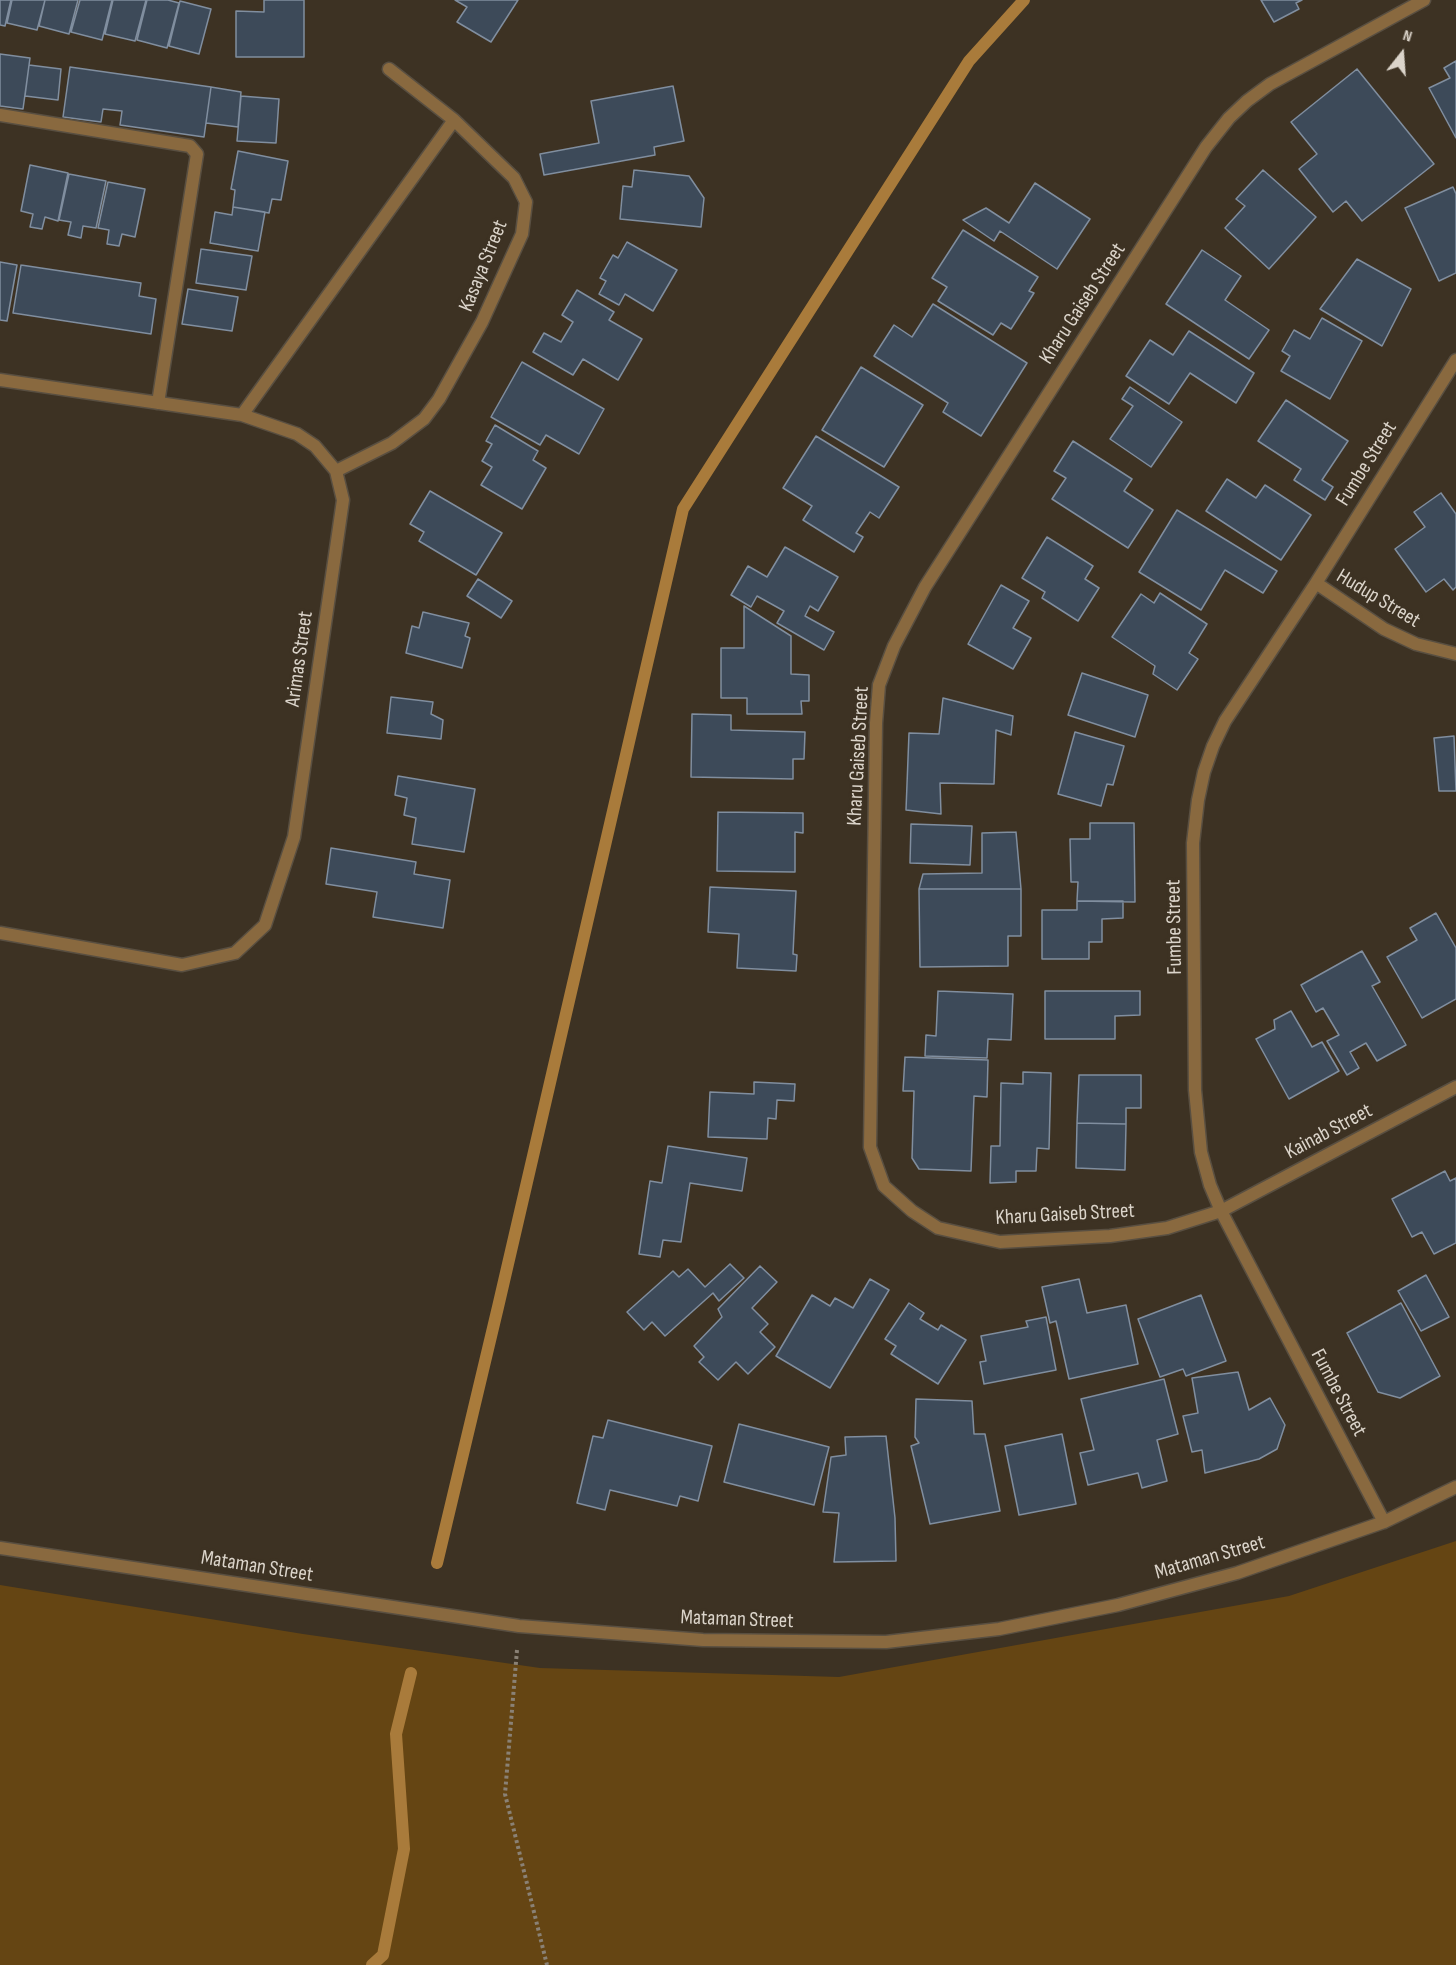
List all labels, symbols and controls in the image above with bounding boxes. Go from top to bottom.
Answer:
north arrow [1372,24,1432,84]
text: N [1401,26,1414,47]
street label: Kasaya Street [454,217,514,315]
street label: Kharu Gaiseb Street [1034,239,1132,369]
street label: Fumbe Street [1331,417,1403,511]
street label: Hudup Street [1332,564,1424,634]
street label: Arimas Street [281,610,319,708]
street label: Kharu Gaiseb Street [843,686,875,826]
street label: Fumbe Street [1162,879,1188,975]
street label: Kainab Street [1281,1099,1377,1165]
street label: Kharu Gaiseb Street [995,1199,1135,1231]
street label: Fumbe Street [1305,1345,1371,1441]
street label: Mataman Street [1152,1530,1268,1586]
street label: Mataman Street [199,1546,315,1588]
street label: Mataman Street [680,1605,794,1635]

